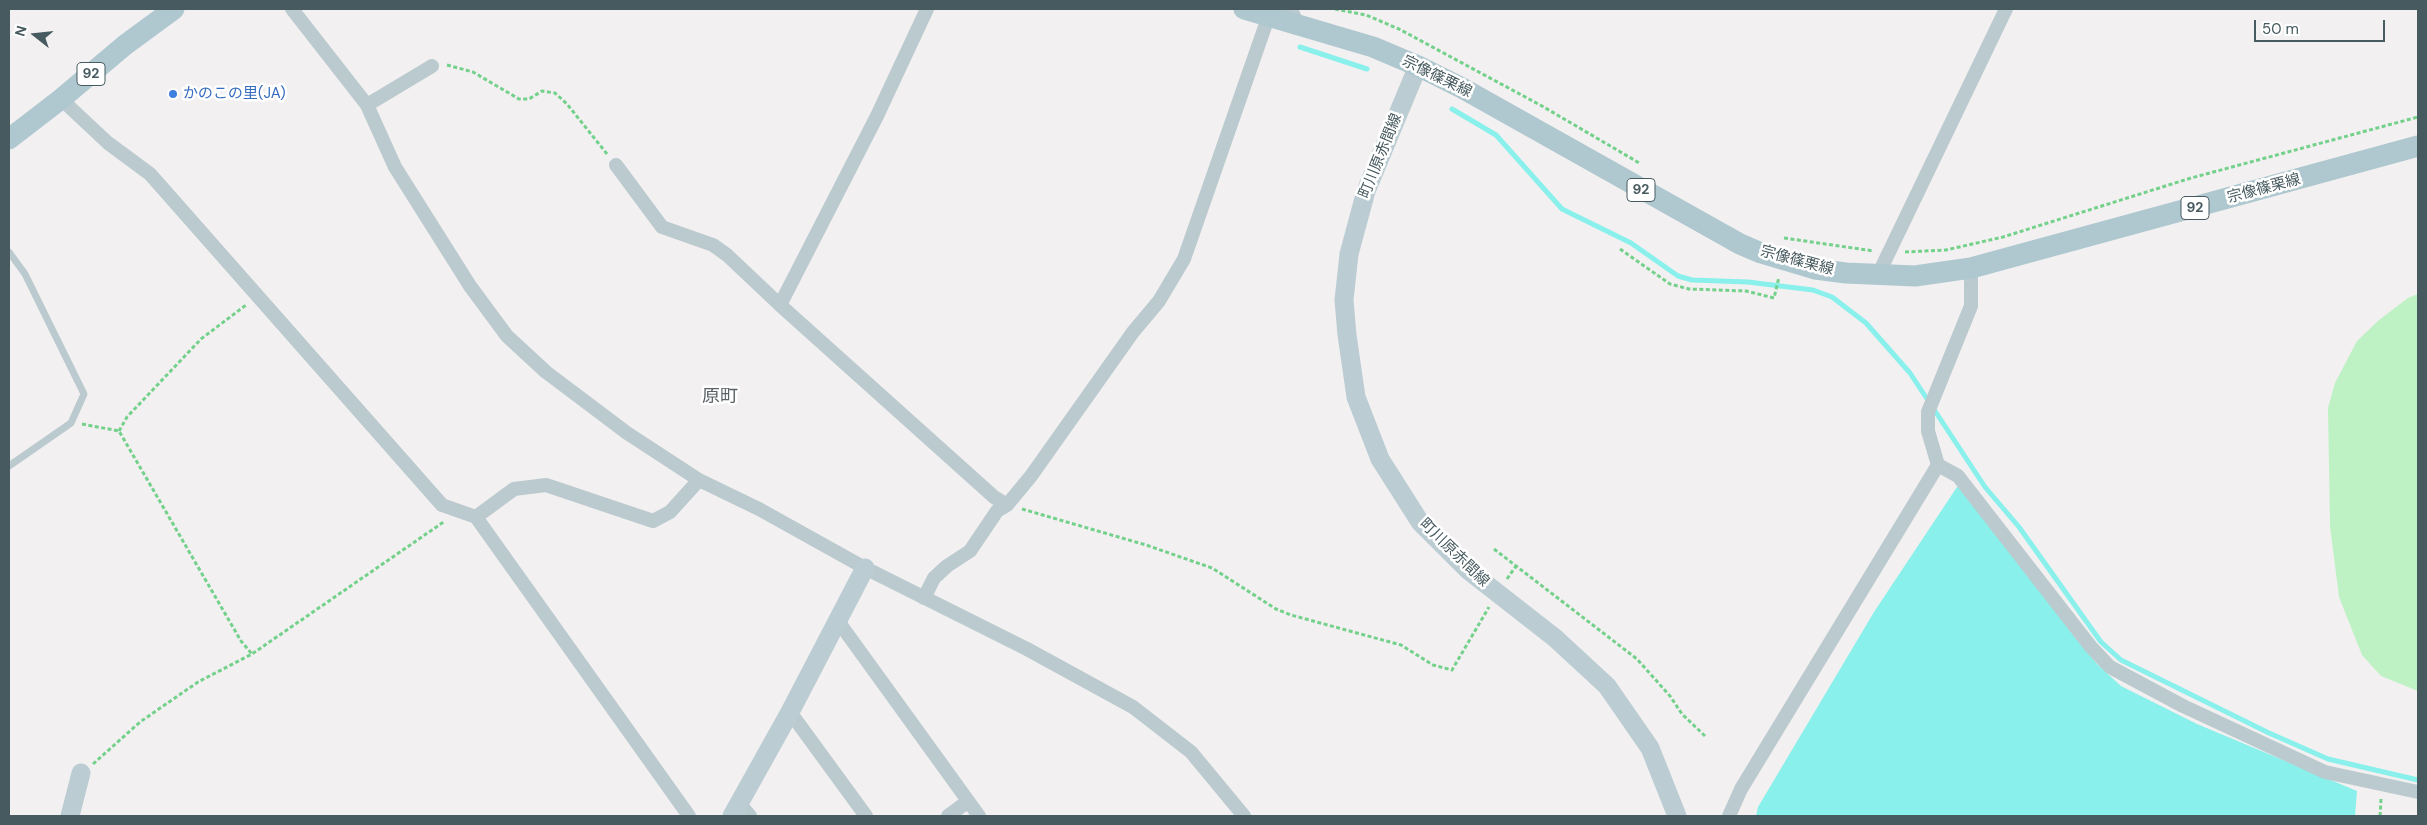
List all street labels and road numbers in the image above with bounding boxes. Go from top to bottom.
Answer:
street label: 宗像篠栗線 [1399,52,1475,102]
road number: 92 [77,62,105,86]
street label: 町川原赤間線 [1356,111,1406,201]
street label: 宗像篠栗線 [2225,171,2303,207]
road number: 92 [1627,178,1655,202]
road number: 92 [2181,197,2209,220]
street label: 宗像篠栗線 [1758,243,1836,279]
street label: 町川原赤間線 [1415,515,1493,591]

